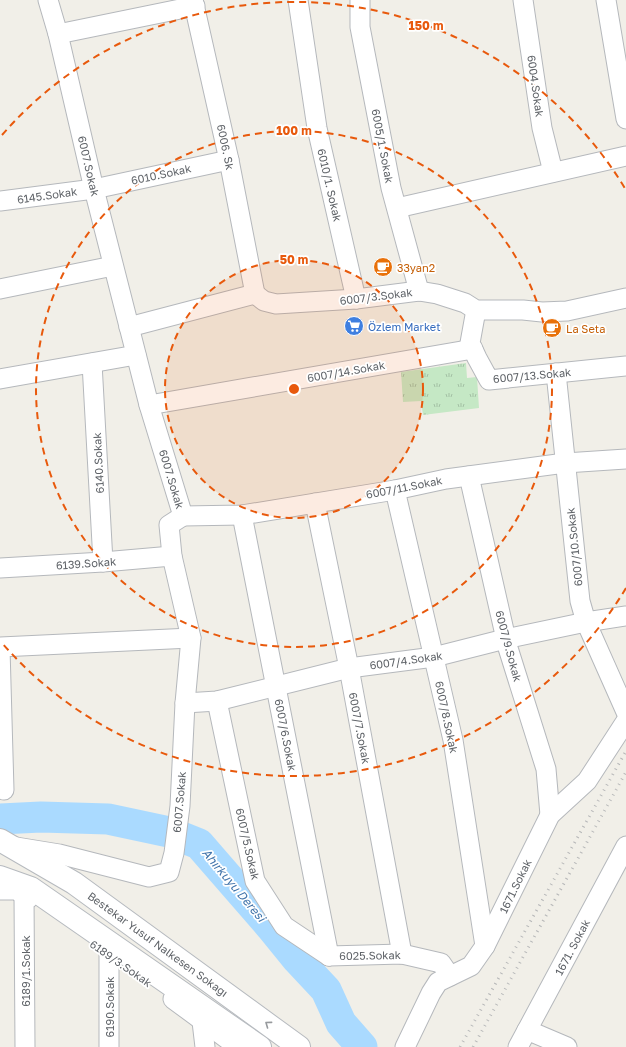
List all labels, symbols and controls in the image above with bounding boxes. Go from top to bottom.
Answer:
text: 150 m [409,18,443,33]
street label: 6004.Sokak [525,54,547,118]
street label: 6005/1. Sokak [369,108,397,184]
street label: 6006. Sk [215,123,237,171]
text: 100 m [276,123,312,138]
street label: 6007.Sokak [76,135,102,197]
street label: 6010/1. Sokak [315,147,345,223]
street label: 6010.Sokak [130,161,192,187]
street label: 6145.Sokak [16,184,78,206]
text: 50 m [280,252,308,267]
cafe icon: 33yan2 [372,256,394,278]
place label: 33yan2 [397,261,435,274]
street label: 6007/3.Sokak [339,285,413,307]
supermarket icon: Özlem Market [343,315,365,337]
cafe icon: La Seta [541,317,563,339]
place label: Özlem Market [368,320,441,333]
place label: La Seta [566,322,605,335]
street label: 6007/14.Sokak [306,358,386,384]
street label: 6007/13.Sokak [492,365,572,385]
centre of rings [287,382,301,396]
street label: 6140.Sokak [90,432,106,494]
street label: 6007.Sokak [157,448,187,510]
street label: 6007/11.Sokak [365,473,443,501]
street label: 6007/10.Sokak [563,507,585,587]
street label: 6139.Sokak [55,554,117,572]
street label: 6007/9.Sokak [493,609,525,683]
street label: 6007/4.Sokak [369,648,443,672]
street label: 6007/8.Sokak [433,680,461,754]
street label: 6007/7.Sokak [347,691,373,765]
street label: 6007/6.Sokak [273,698,299,772]
street label: 6007.Sokak [170,771,188,833]
street label: 6007/5.Sokak [233,807,263,881]
water label: Ahırkuyu Deresi [199,845,270,926]
street label: 1671.Sokak [496,857,534,915]
street label: Bestekar Yusuf Nalkesen Sokağı [85,889,231,999]
street label: 1671. Sokak [552,917,592,977]
street label: 6189/1.Sokak [19,935,32,1007]
street label: 6189/3.Sokak [88,937,154,989]
street label: 6025.Sokak [339,948,401,962]
street label: 6190.Sokak [103,977,116,1037]
one-way arrow [265,1021,272,1029]

